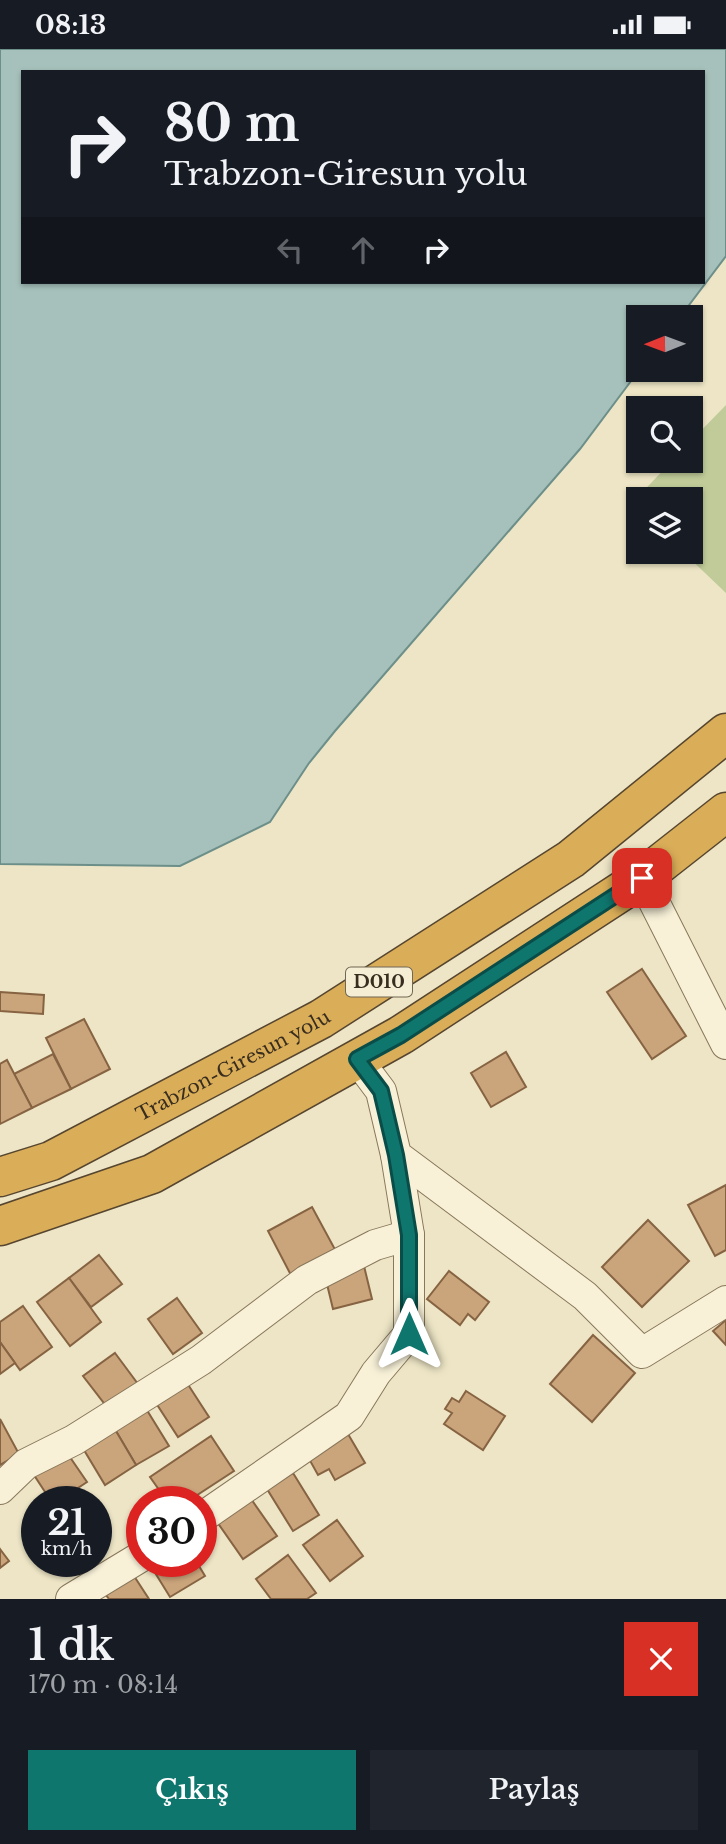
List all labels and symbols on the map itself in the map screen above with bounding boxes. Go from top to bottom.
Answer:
north arrow [626,305,704,381]
pin [612,848,672,908]
road number: D010 [346,967,412,997]
street label: Trabzon-Giresun yolu [132,1005,335,1126]
position arrow [372,1297,446,1371]
speed limit sign: 30 [126,1486,217,1577]

